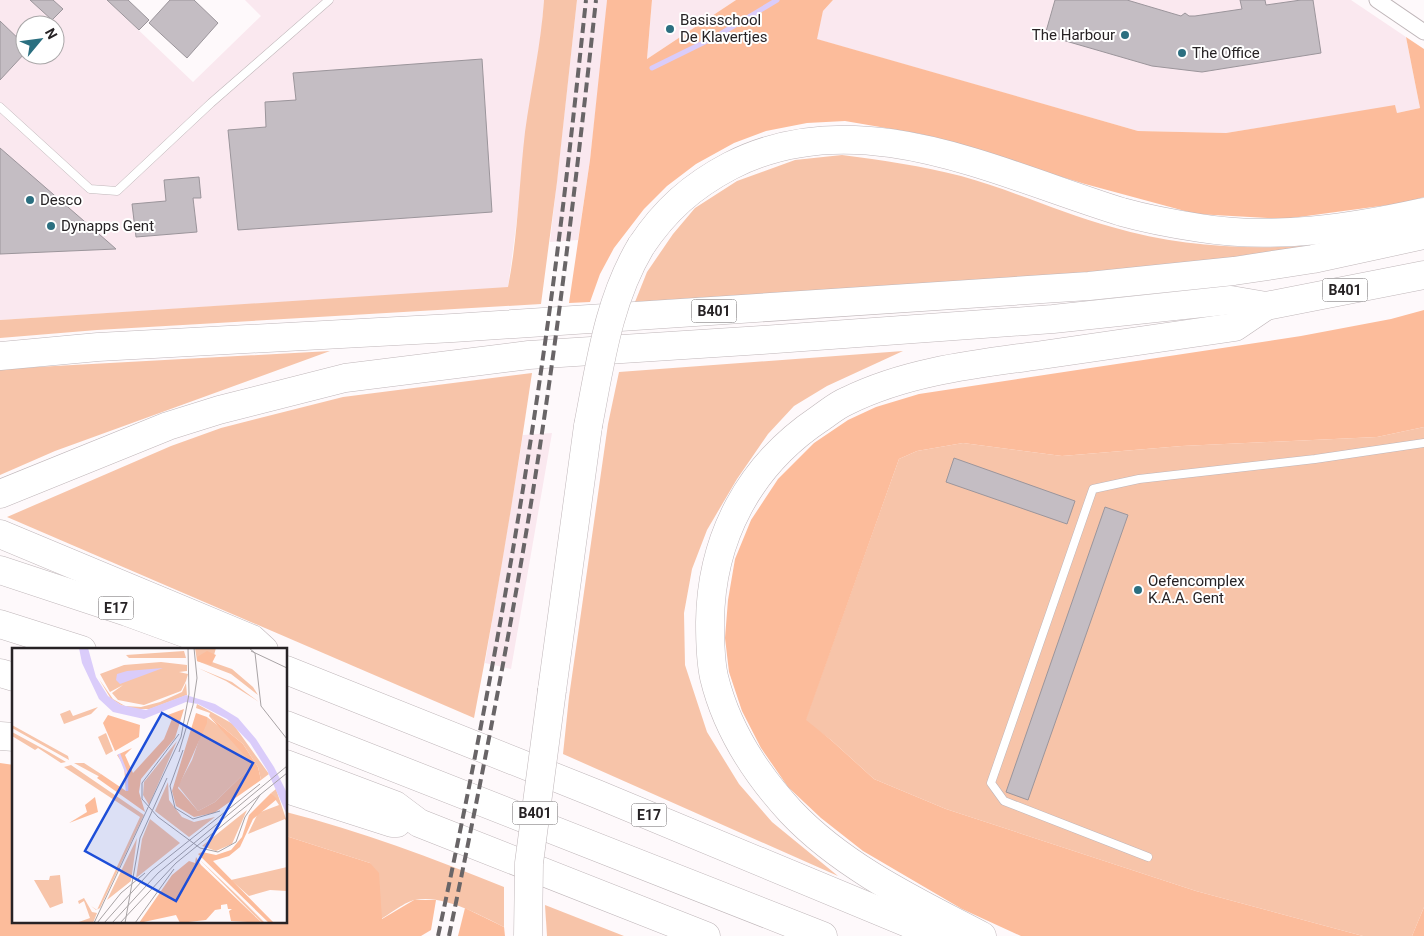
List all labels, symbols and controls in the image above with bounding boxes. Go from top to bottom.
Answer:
place label: Basisschool De Klavertjes [680,11,767,46]
north arrow [15,15,65,65]
marker: Basisschool De Klavertjes [664,23,676,35]
text: N [42,25,61,42]
place label: The Harbour [1032,26,1115,44]
marker: The Harbour [1119,29,1131,41]
place label: The Office [1192,44,1260,62]
marker: The Office [1176,47,1188,59]
place label: Desco [40,191,82,209]
marker: Desco [24,194,36,206]
place label: Dynapps Gent [61,217,154,235]
marker: Dynapps Gent [45,220,57,232]
road number: B401 [1322,278,1368,302]
road number: B401 [692,300,736,322]
place label: Oefencomplex K.A.A. Gent [1148,572,1245,607]
marker: Oefencomplex K.A.A. Gent [1132,584,1144,596]
road number: E17 [98,596,134,620]
inset map [12,648,288,924]
road number: B401 [512,801,558,824]
road number: E17 [632,804,666,826]

